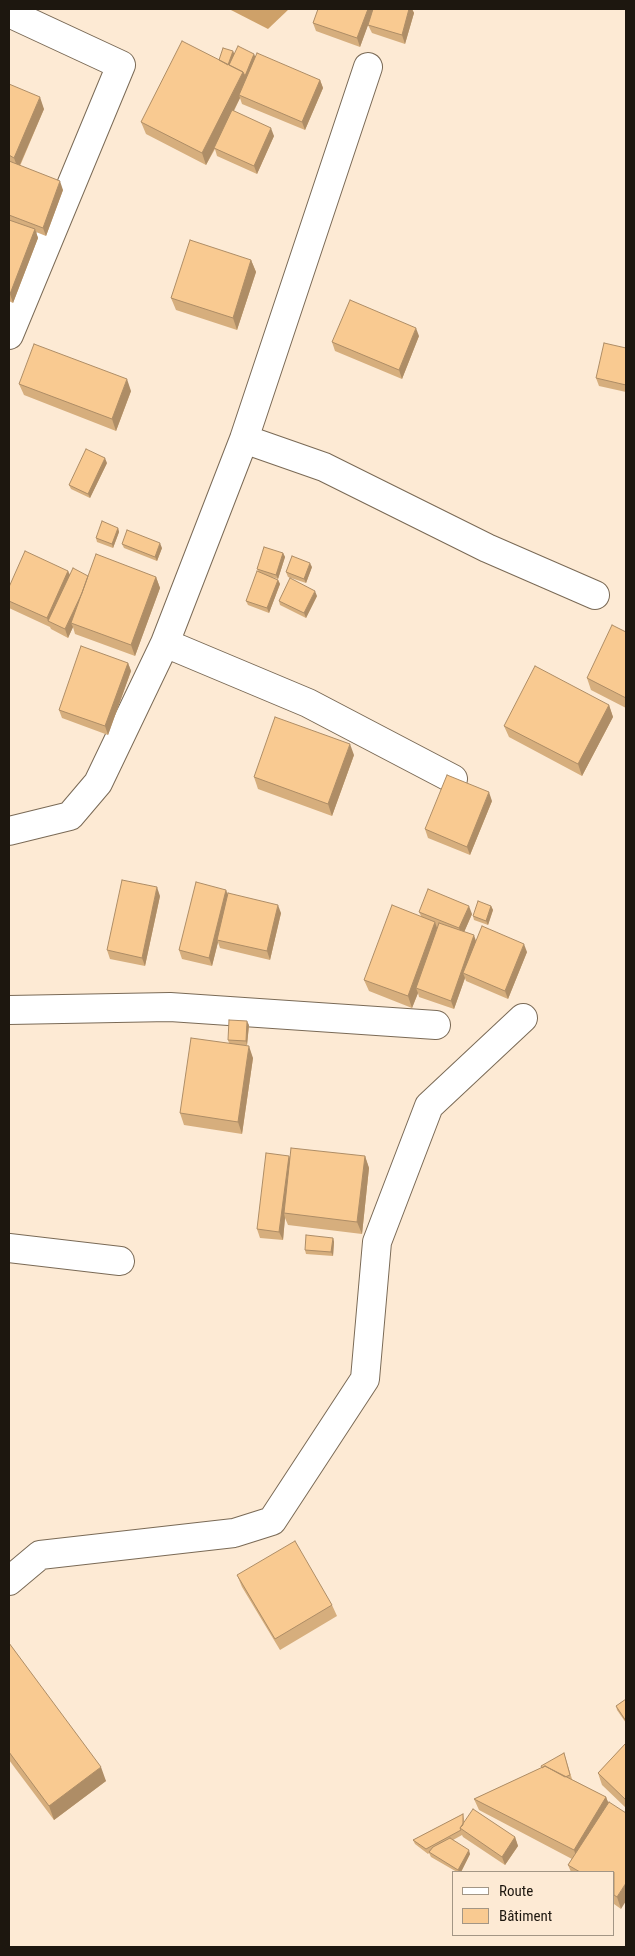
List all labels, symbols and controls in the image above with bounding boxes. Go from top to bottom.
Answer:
legend [452,1871,615,1936]
text: Route [499,1882,533,1900]
text: Bâtiment [499,1907,552,1925]

